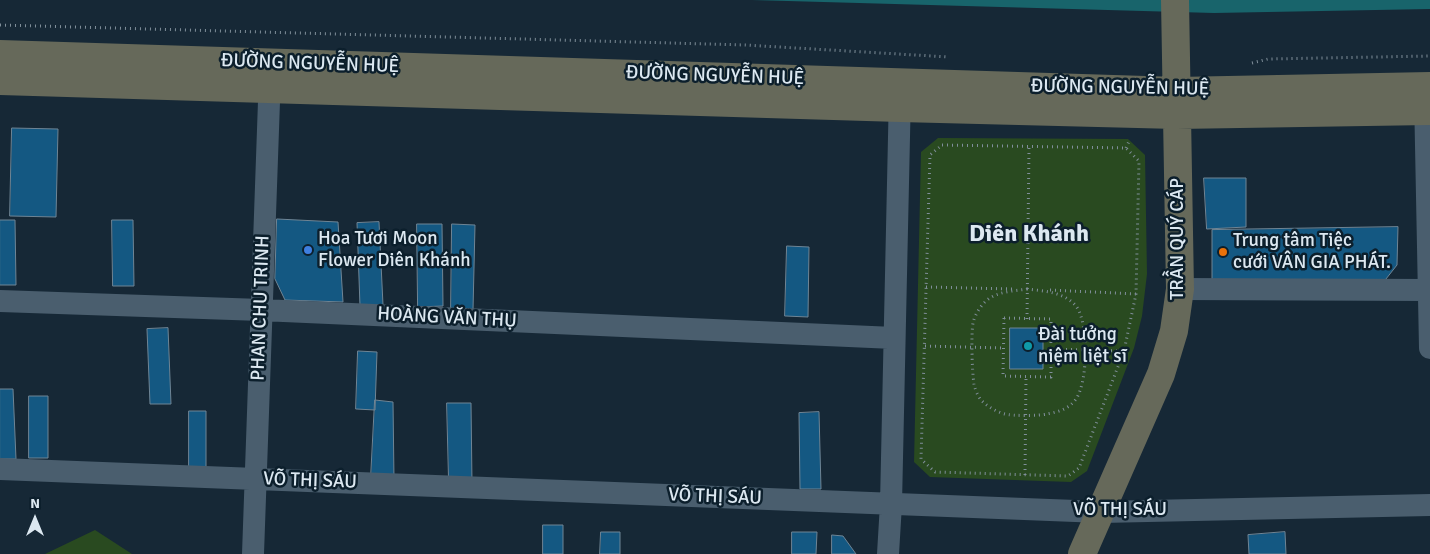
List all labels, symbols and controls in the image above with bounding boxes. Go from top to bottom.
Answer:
street label: ĐƯỜNG NGUYỄN HUỆ [220,49,400,79]
street label: ĐƯỜNG NGUYỄN HUỆ [625,61,805,91]
street label: ĐƯỜNG NGUYỄN HUỆ [1031,75,1209,101]
street label: TRẦN QUÝ CÁP [1167,178,1189,300]
district label: Diên Khánh [969,221,1089,249]
place label: Hoa Tươi Moon Flower Diên Khánh [318,228,471,272]
place label: Trung tâm Tiệc cưới VÂN GIA PHÁT. [1233,230,1391,274]
street label: PHAN CHU TRINH [247,235,275,381]
marker: Hoa Tươi Moon Flower Diên Khánh [302,244,314,256]
marker: Trung tâm Tiệc cưới VÂN GIA PHÁT. [1217,246,1229,258]
street label: HOÀNG VĂN THỤ [377,303,517,333]
place label: Đài tưởng niệm liệt sĩ [1038,324,1127,368]
marker: Đài tưởng niệm liệt sĩ [1022,340,1034,352]
street label: VÕ THỊ SÁU [263,468,357,494]
street label: VÕ THỊ SÁU [668,484,762,510]
north arrow [10,494,60,544]
text: N [30,495,40,512]
street label: VÕ THỊ SÁU [1073,499,1167,521]

